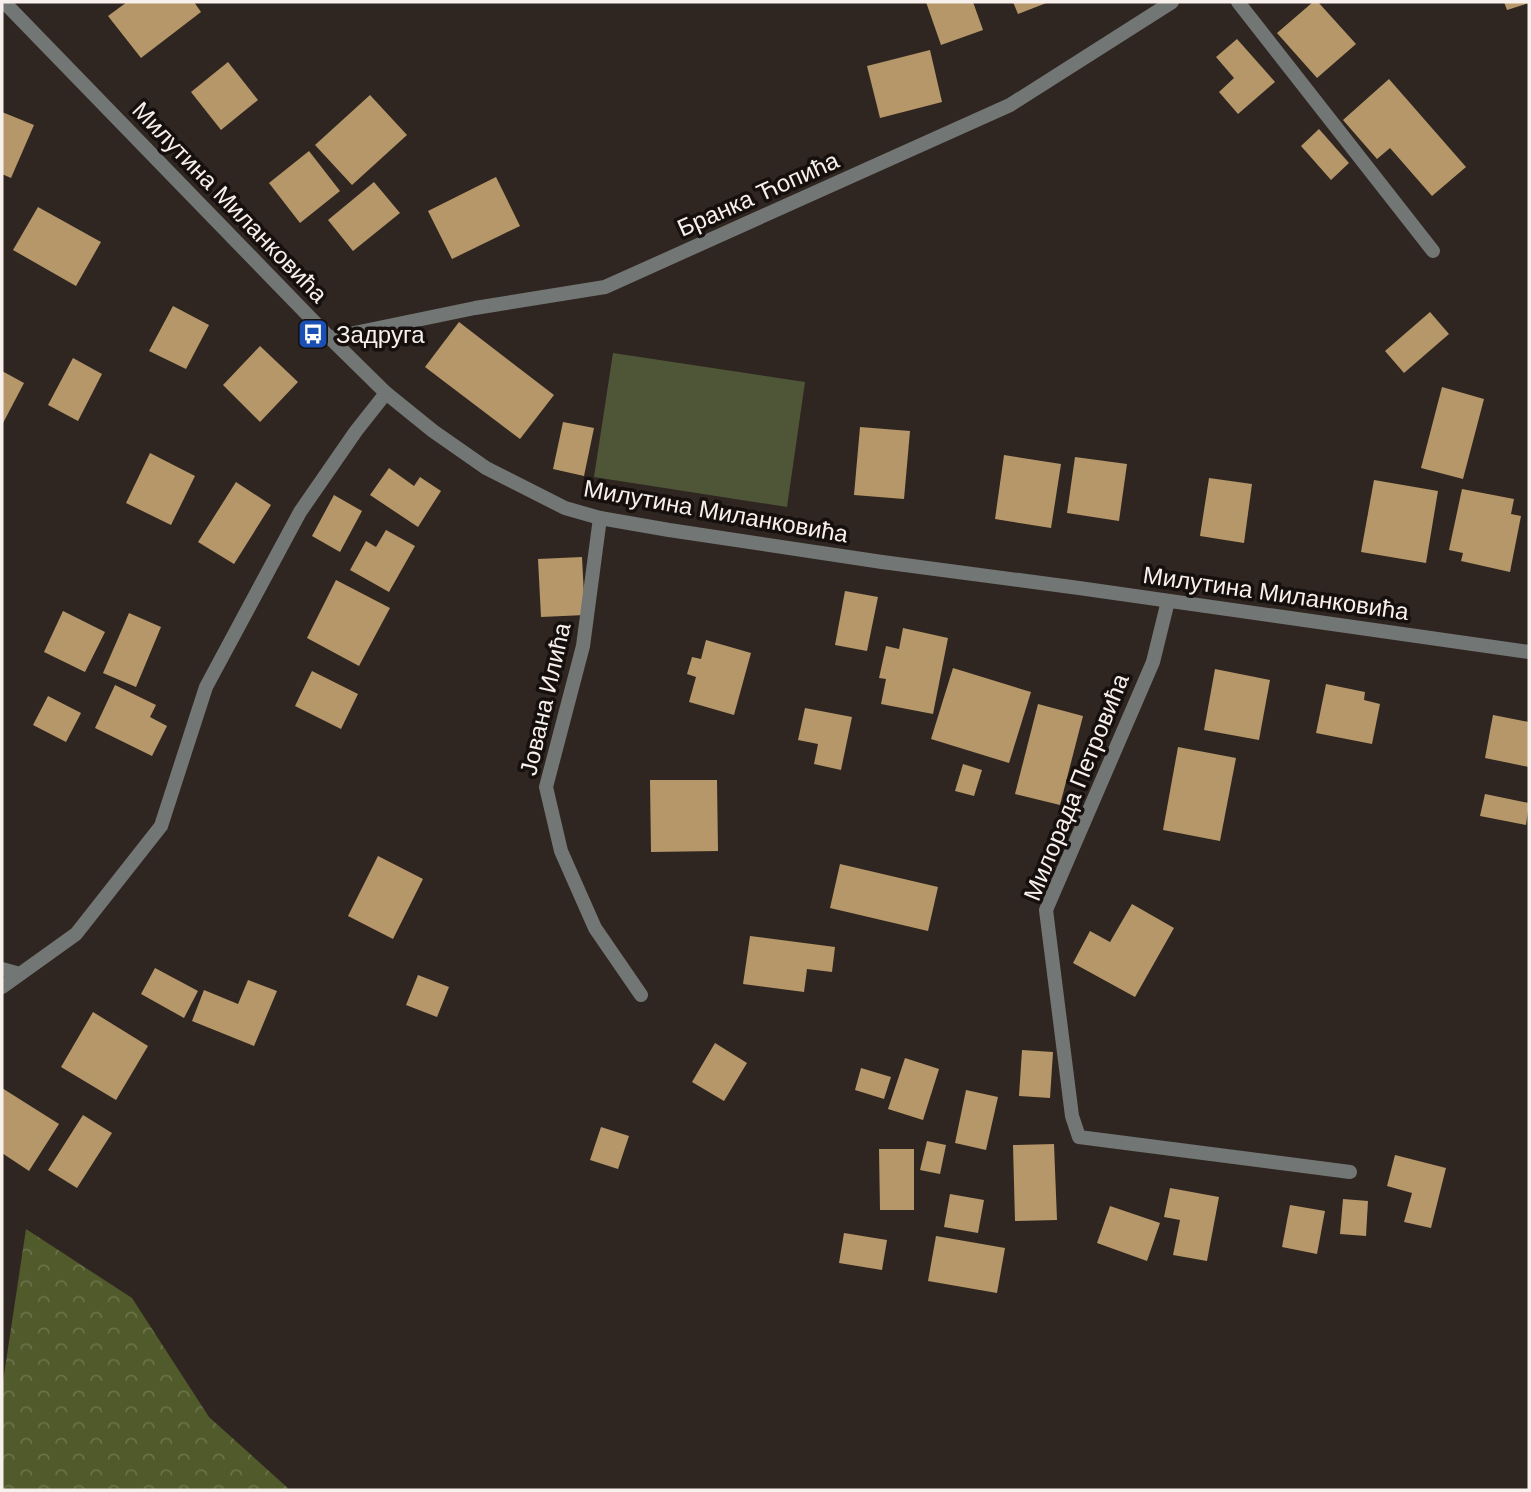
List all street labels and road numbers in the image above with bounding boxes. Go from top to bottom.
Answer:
street label: Милутина Миланковића [127,96,333,308]
street label: Бранка Ћопића [673,146,843,242]
street label: Милутина Миланковића [582,474,851,548]
street label: Милутина Миланковића [1141,561,1411,625]
street label: Јована Илића [514,619,576,778]
street label: Милорада Петровића [1018,669,1134,904]

